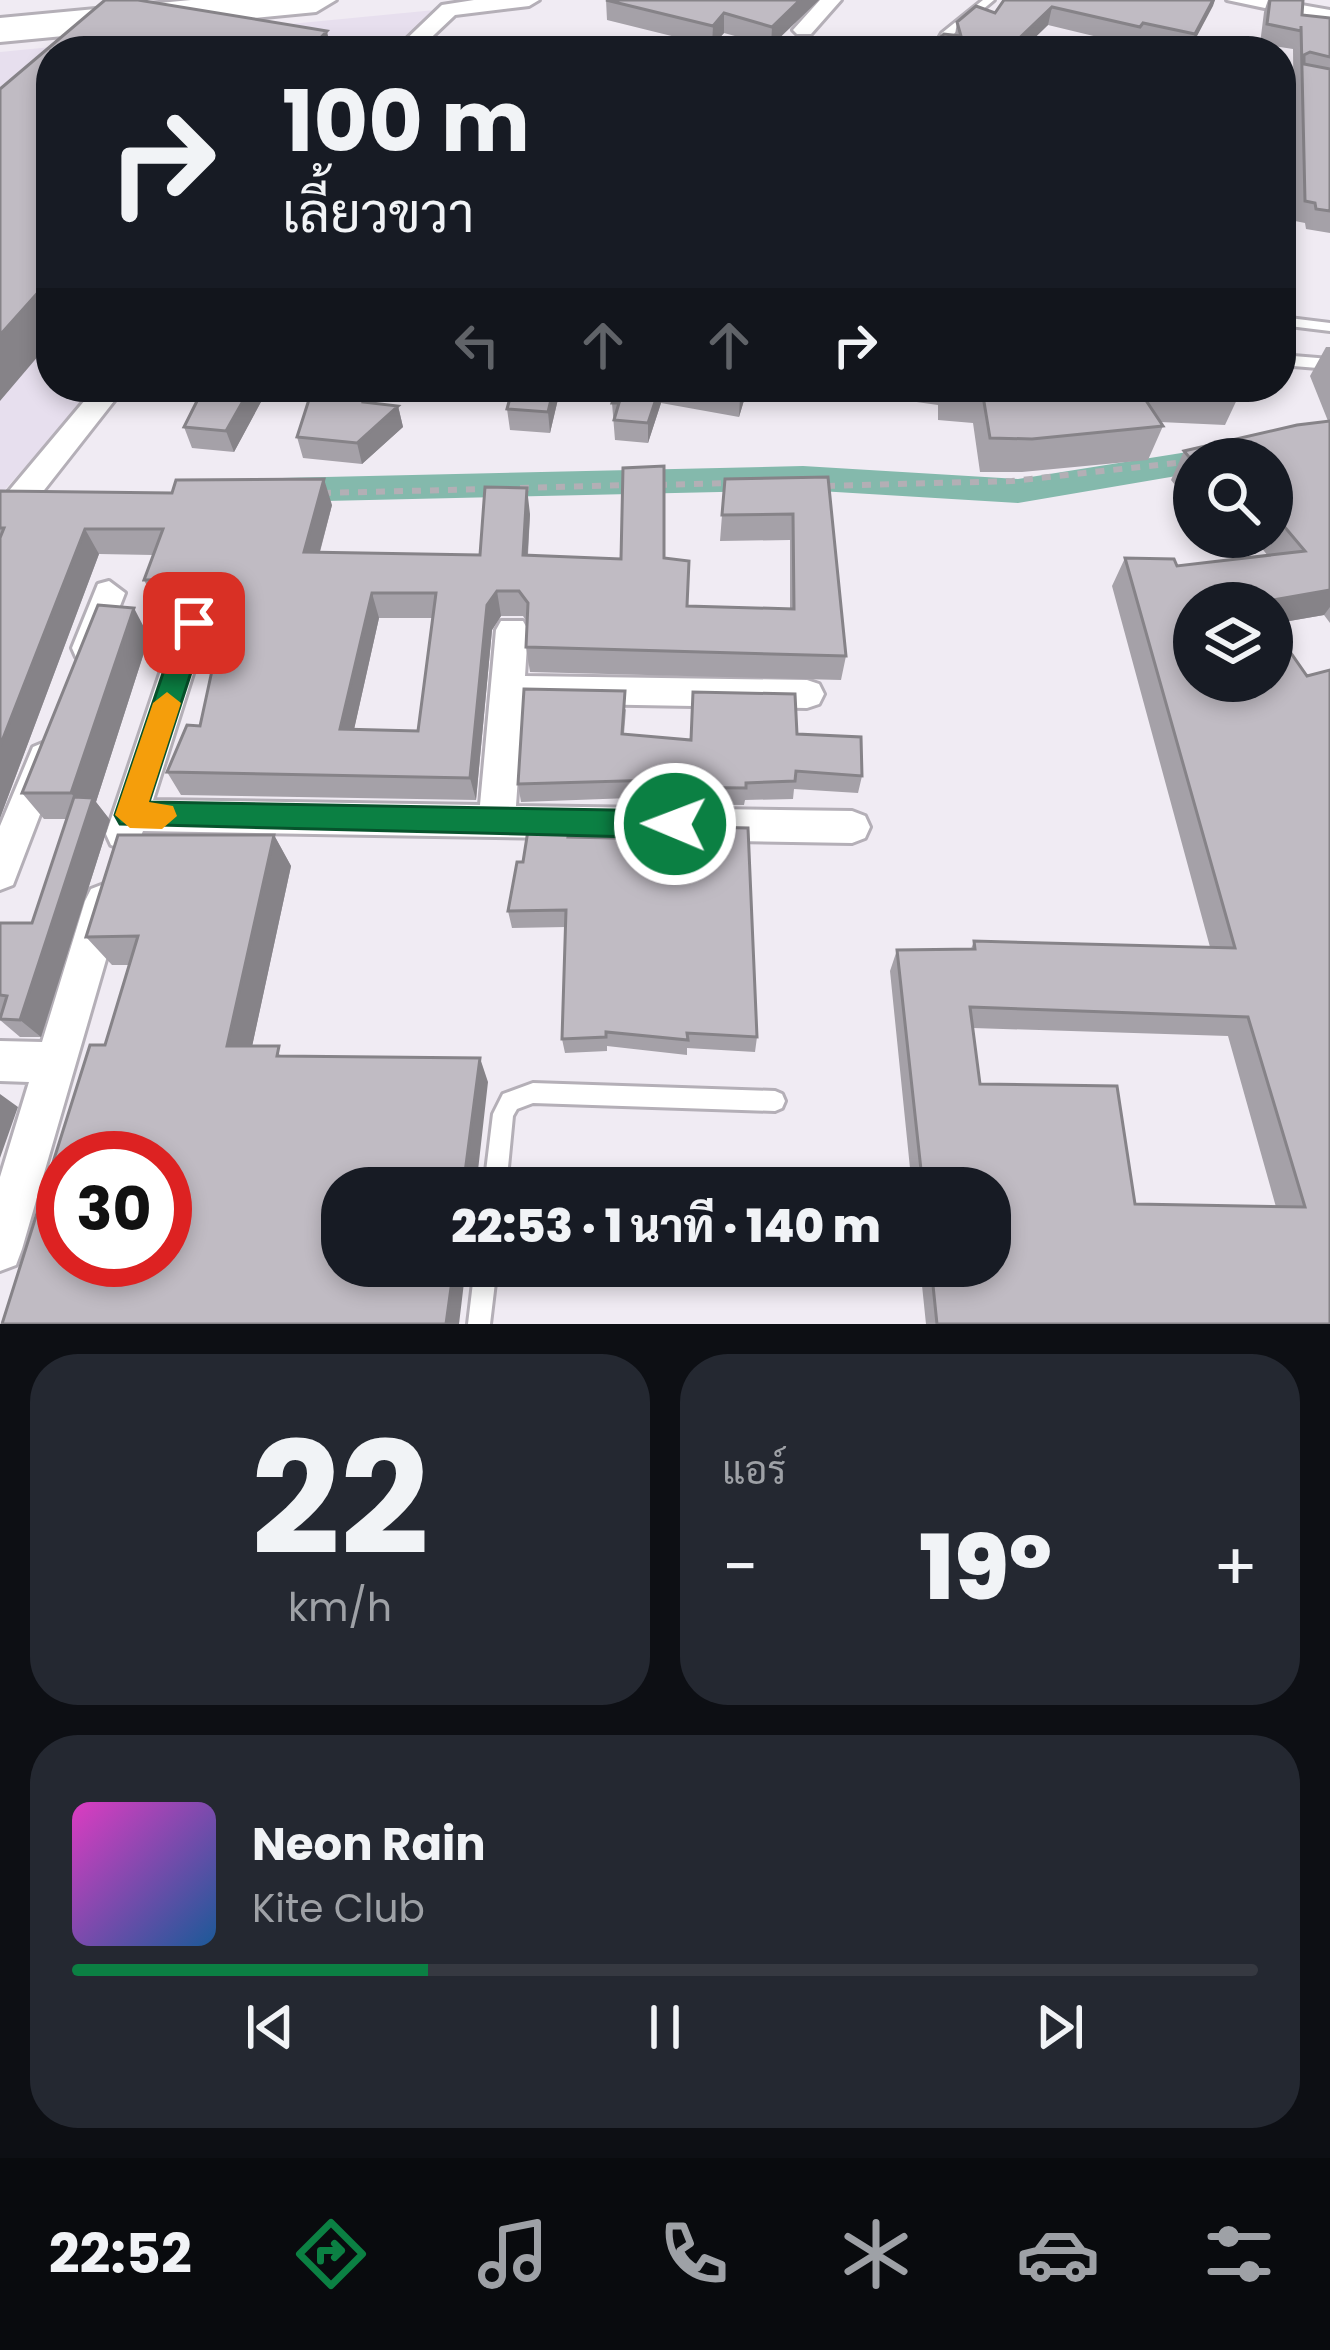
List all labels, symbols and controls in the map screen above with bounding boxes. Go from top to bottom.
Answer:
text: 100 m [282,63,530,180]
icon: right [84,84,240,240]
text: เลี้ยวขวา [282,175,475,251]
icon: left [444,312,510,378]
icon: ahead [570,312,636,378]
icon: ahead [696,312,762,378]
icon: right [822,312,888,378]
map controls [1173,438,1293,702]
button: search [1173,438,1293,558]
pin [143,572,245,674]
button: layers [1173,582,1293,702]
icon: arrive [161,590,227,656]
position arrow [612,761,738,887]
speed limit sign: 30 [36,1131,192,1287]
text: 22:53 · 1 นาที · 140 m [451,1195,881,1258]
text: 22 [251,1390,429,1609]
text: แอร์ [722,1443,786,1498]
text: 19° [919,1504,1052,1631]
text: − [722,1521,758,1613]
text: + [1213,1521,1258,1613]
text: km/h [288,1580,392,1635]
text: Neon Rain [252,1813,486,1876]
text: Kite Club [252,1881,425,1936]
icon: previous [237,1994,303,2060]
icon: pause [632,1994,698,2060]
icon: next [1027,1994,1093,2060]
icon: directions [289,2212,373,2296]
icon: music [471,2212,555,2296]
icon: phone [652,2212,736,2296]
icon: climate [834,2212,918,2296]
icon: car [1016,2212,1100,2296]
icon: filters [1197,2212,1281,2296]
text: 22:52 [49,2216,192,2292]

